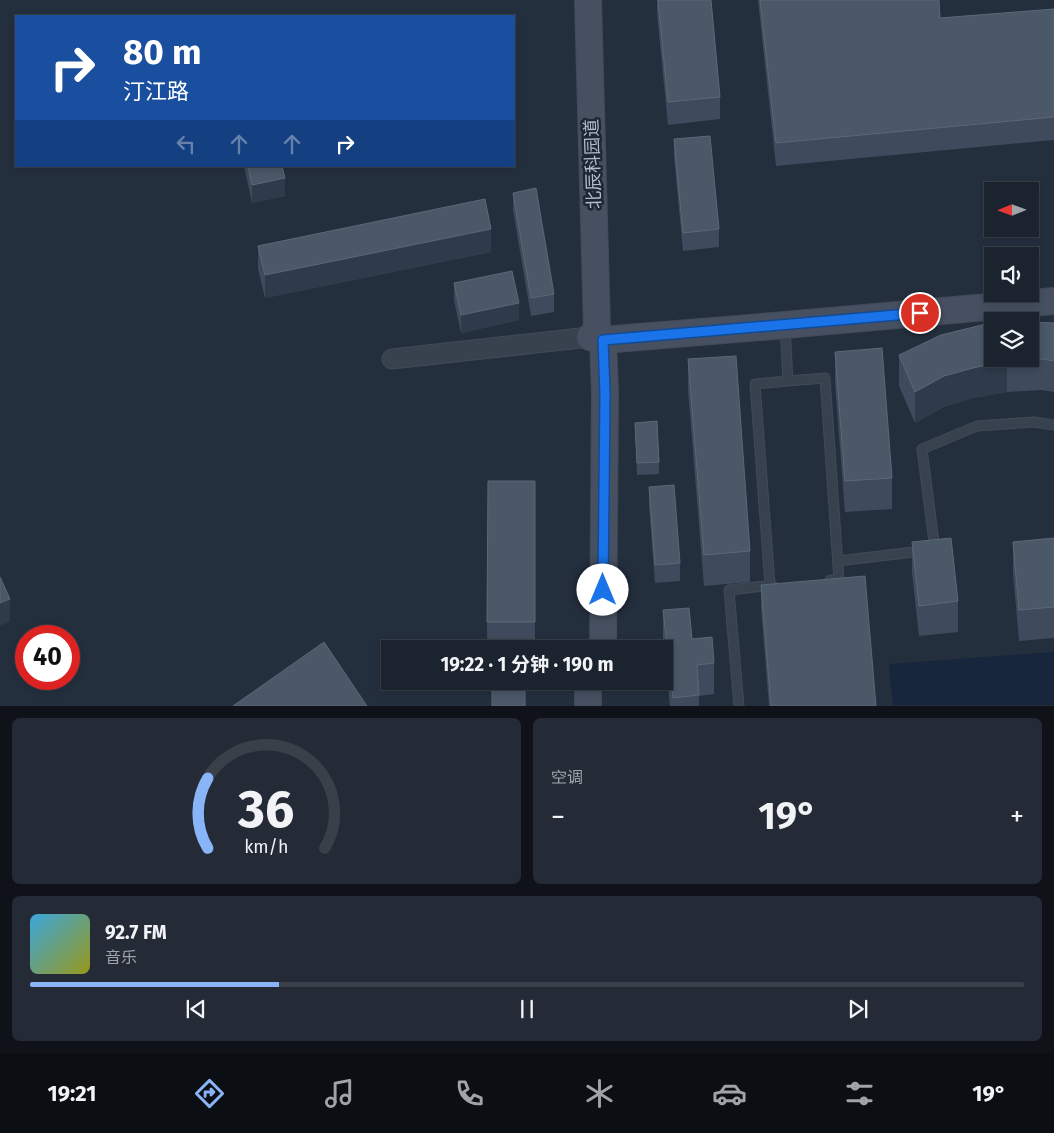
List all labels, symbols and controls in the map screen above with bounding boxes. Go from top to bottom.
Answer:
text: 80 m [123,31,202,73]
icon: right [40,35,105,100]
text: 汀江路 [123,78,189,105]
street label: 北辰科园道 [580,119,606,209]
icon: left [172,130,200,158]
icon: ahead [225,130,253,158]
icon: ahead [278,130,306,158]
icon: right [331,130,359,158]
north arrow [984,182,1039,238]
map controls [984,182,1039,367]
button: sound [984,247,1039,302]
pin [899,292,941,334]
icon: arrive [906,299,934,327]
button: layers [984,312,1039,367]
position arrow [576,563,628,615]
speed limit sign: 40 [15,625,80,690]
text: 19:22 · 1 分钟 · 190 m [440,653,614,676]
text: 空调 [551,768,583,787]
text: 36 [237,778,295,841]
text: 19° [758,793,817,839]
text: − [551,800,565,833]
text: + [1010,800,1024,833]
text: km/h [244,836,289,858]
text: 92.7 FM [105,921,167,944]
text: 音乐 [105,948,137,967]
icon: previous [182,995,210,1023]
icon: pause [513,995,541,1023]
icon: next [844,995,872,1023]
icon: directions [192,1076,227,1111]
icon: music [322,1076,357,1111]
icon: phone [452,1076,487,1111]
icon: climate [582,1076,617,1111]
icon: car [712,1076,747,1111]
icon: filters [842,1076,877,1111]
text: 19:21 [48,1080,96,1107]
text: 19° [972,1080,1006,1107]

